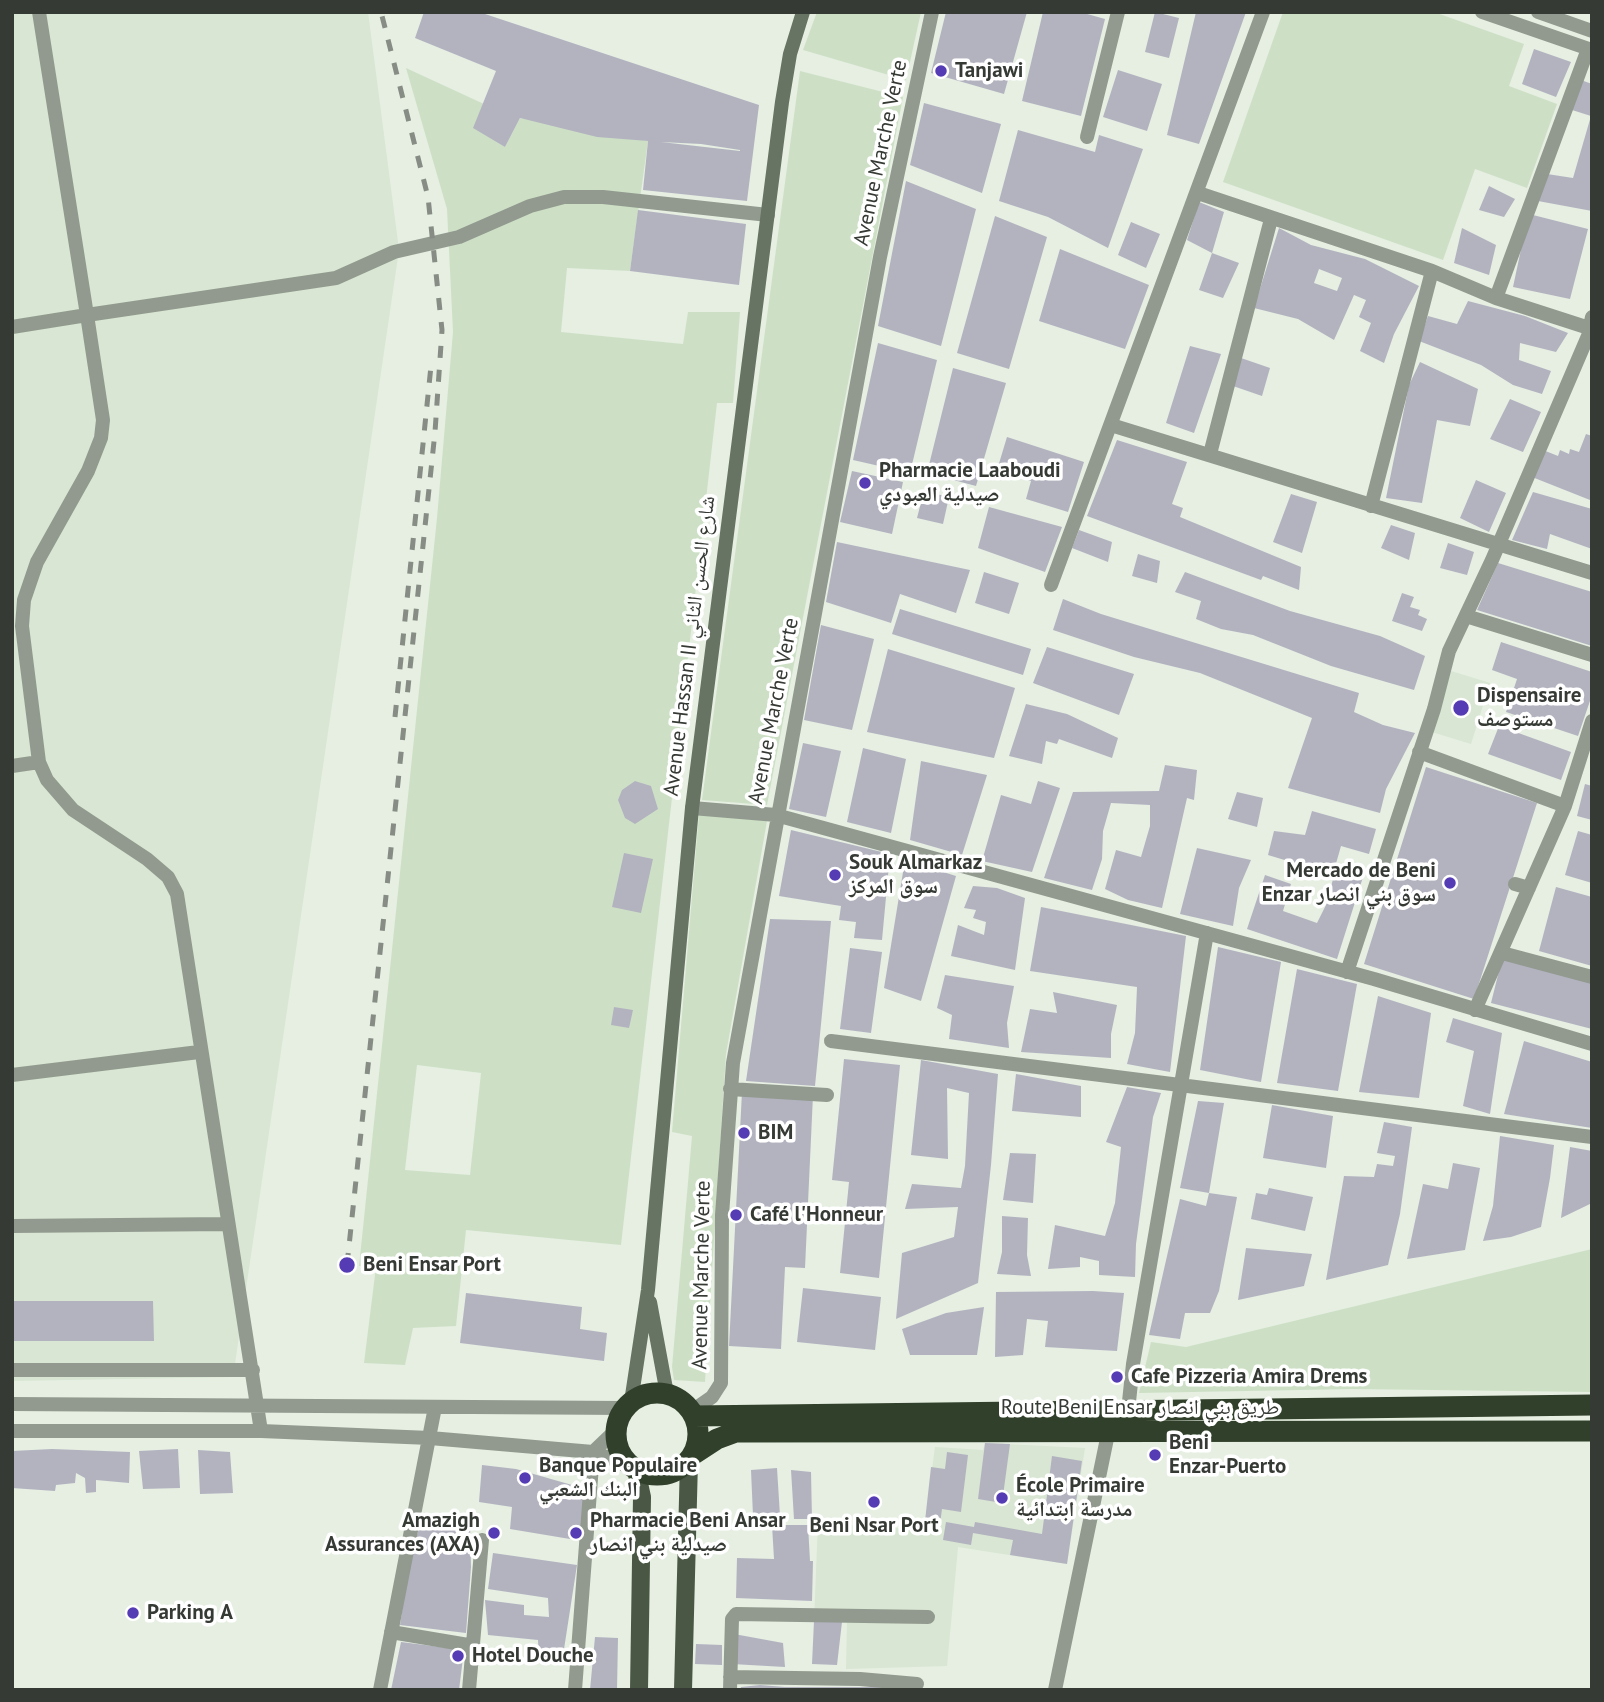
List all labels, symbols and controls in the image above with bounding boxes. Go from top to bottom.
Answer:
street label: Avenue Marche Verte [849,58,913,248]
place label: Tanjawi [955,58,1023,84]
marker: Tanjawi [933,63,949,79]
place label: Pharmacie Laaboudi صيدلية العبودي [879,458,1061,508]
marker: Pharmacie Laaboudi صيدلية العبودي [857,475,873,491]
street label: Avenue Hassan II شارع الحسن الثاني [659,495,721,797]
street label: Avenue Marche Verte [744,616,804,806]
place label: Dispensaire مستوصف [1477,683,1582,733]
marker: Dispensaire مستوصف [1451,698,1471,718]
place label: Souk Almarkaz سوق المركز [849,850,982,900]
place label: Mercado de Beni Enzar سوق بني انصار [1262,858,1436,908]
marker: Souk Almarkaz سوق المركز [827,867,843,883]
marker: Mercado de Beni Enzar سوق بني انصار [1442,875,1458,891]
place label: BIM [758,1120,793,1146]
marker: BIM [736,1125,752,1141]
street label: Avenue Marche Verte [688,1180,716,1370]
place label: Café l'Honneur [750,1202,883,1228]
marker: Café l'Honneur [728,1207,744,1223]
place label: Beni Ensar Port [363,1252,501,1278]
marker: Beni Ensar Port [337,1255,357,1275]
place label: Cafe Pizzeria Amira Drems [1131,1364,1367,1390]
marker: Cafe Pizzeria Amira Drems [1109,1369,1125,1385]
street label: Route Beni Ensar طريق بني انصار [1001,1395,1279,1421]
place label: Beni Enzar-Puerto [1169,1430,1286,1480]
marker: Beni Enzar-Puerto [1147,1447,1163,1463]
place label: Banque Populaire البنك الشعبي [539,1453,697,1503]
marker: Banque Populaire البنك الشعبي [517,1470,533,1486]
place label: École Primaire مدرسة ابتدائية [1016,1473,1145,1523]
marker: École Primaire مدرسة ابتدائية [994,1490,1010,1506]
marker: Beni Nsar Port [866,1494,882,1510]
place label: Amazigh Assurances (AXA) [325,1508,480,1558]
place label: Pharmacie Beni Ansar صيدلية بني انصار [590,1508,786,1558]
place label: Beni Nsar Port [809,1513,939,1539]
marker: Amazigh Assurances (AXA) [486,1525,502,1541]
marker: Pharmacie Beni Ansar صيدلية بني انصار [568,1525,584,1541]
place label: Parking A [147,1600,233,1626]
marker: Parking A [125,1605,141,1621]
place label: Hotel Douche [472,1643,594,1669]
marker: Hotel Douche [450,1648,466,1664]

